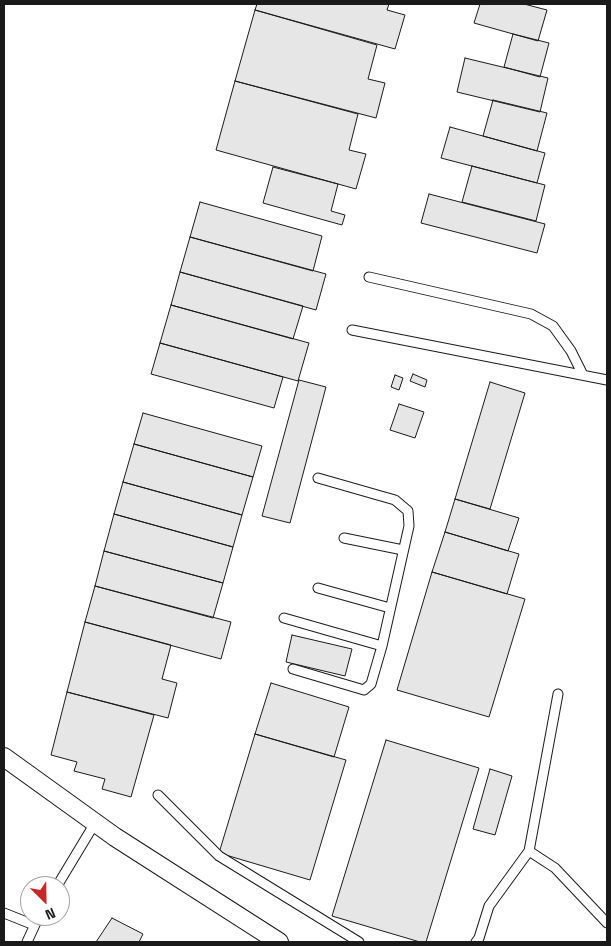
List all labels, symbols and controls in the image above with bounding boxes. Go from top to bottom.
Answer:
north arrow [20,876,70,926]
text: N [43,904,58,924]

